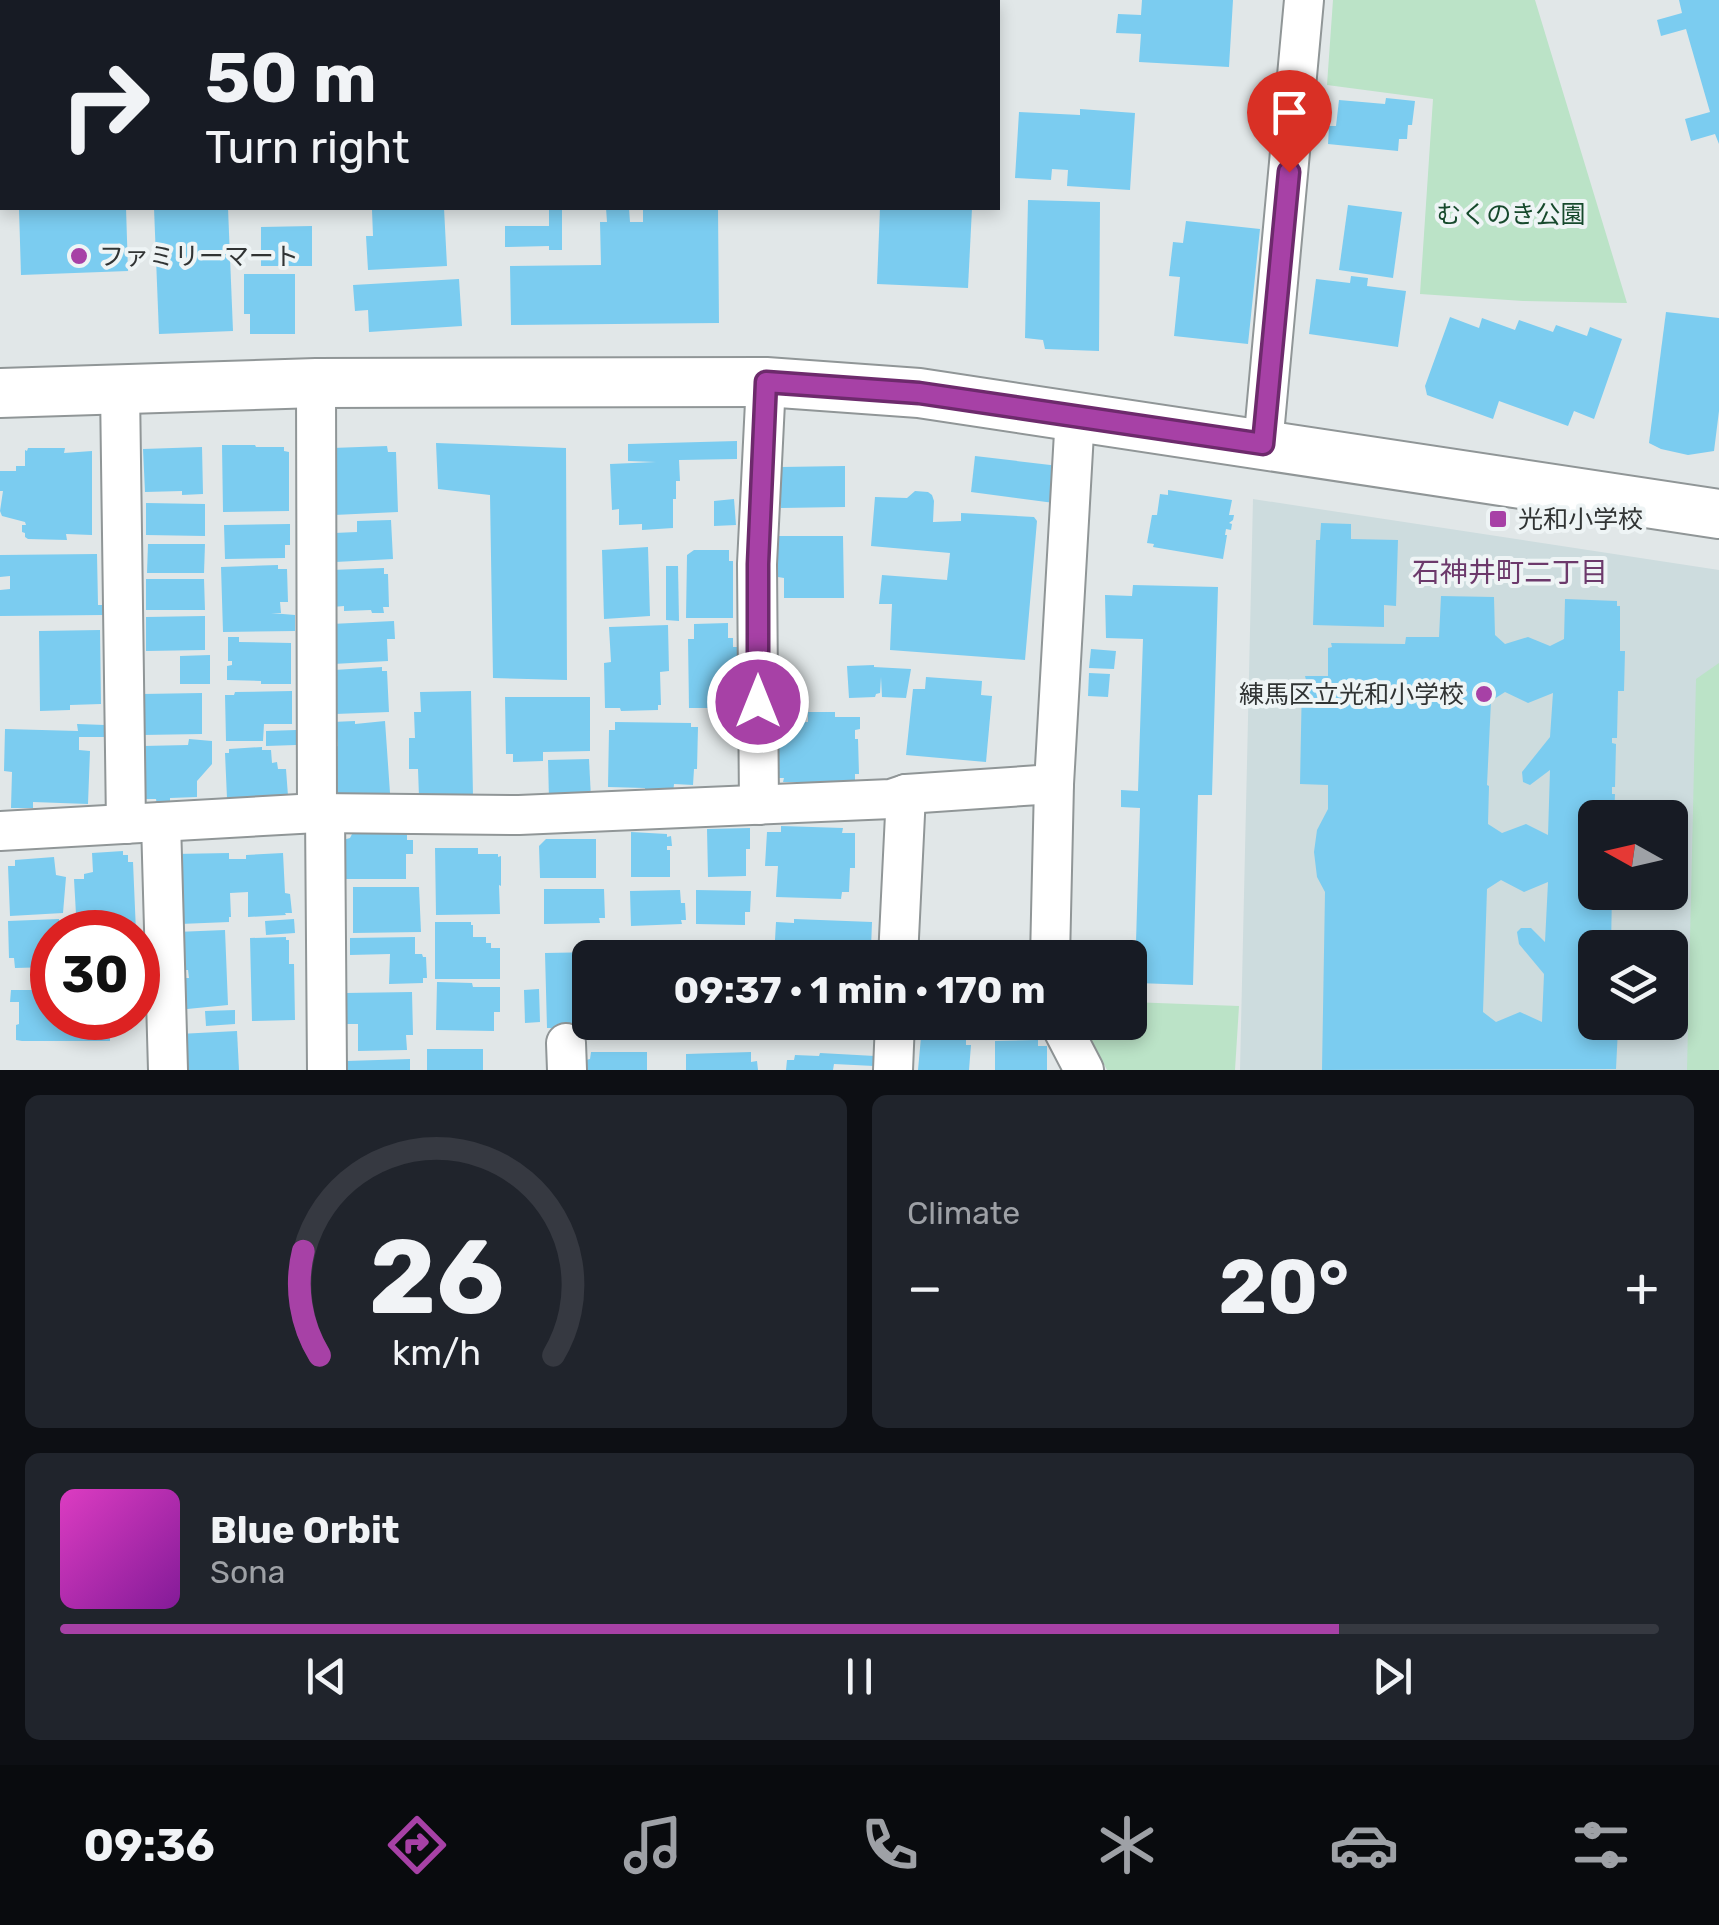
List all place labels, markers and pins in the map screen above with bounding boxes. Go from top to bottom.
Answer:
pin [1247,70,1332,173]
place label: ファミリーマート [99,242,299,271]
marker: ファミリーマート [68,245,90,267]
place label: 光和小学校 [1518,505,1643,534]
marker: 光和小学校 [1487,508,1509,530]
place label: 練馬区立光和小学校 [1239,680,1464,709]
marker: 練馬区立光和小学校 [1473,683,1495,705]

